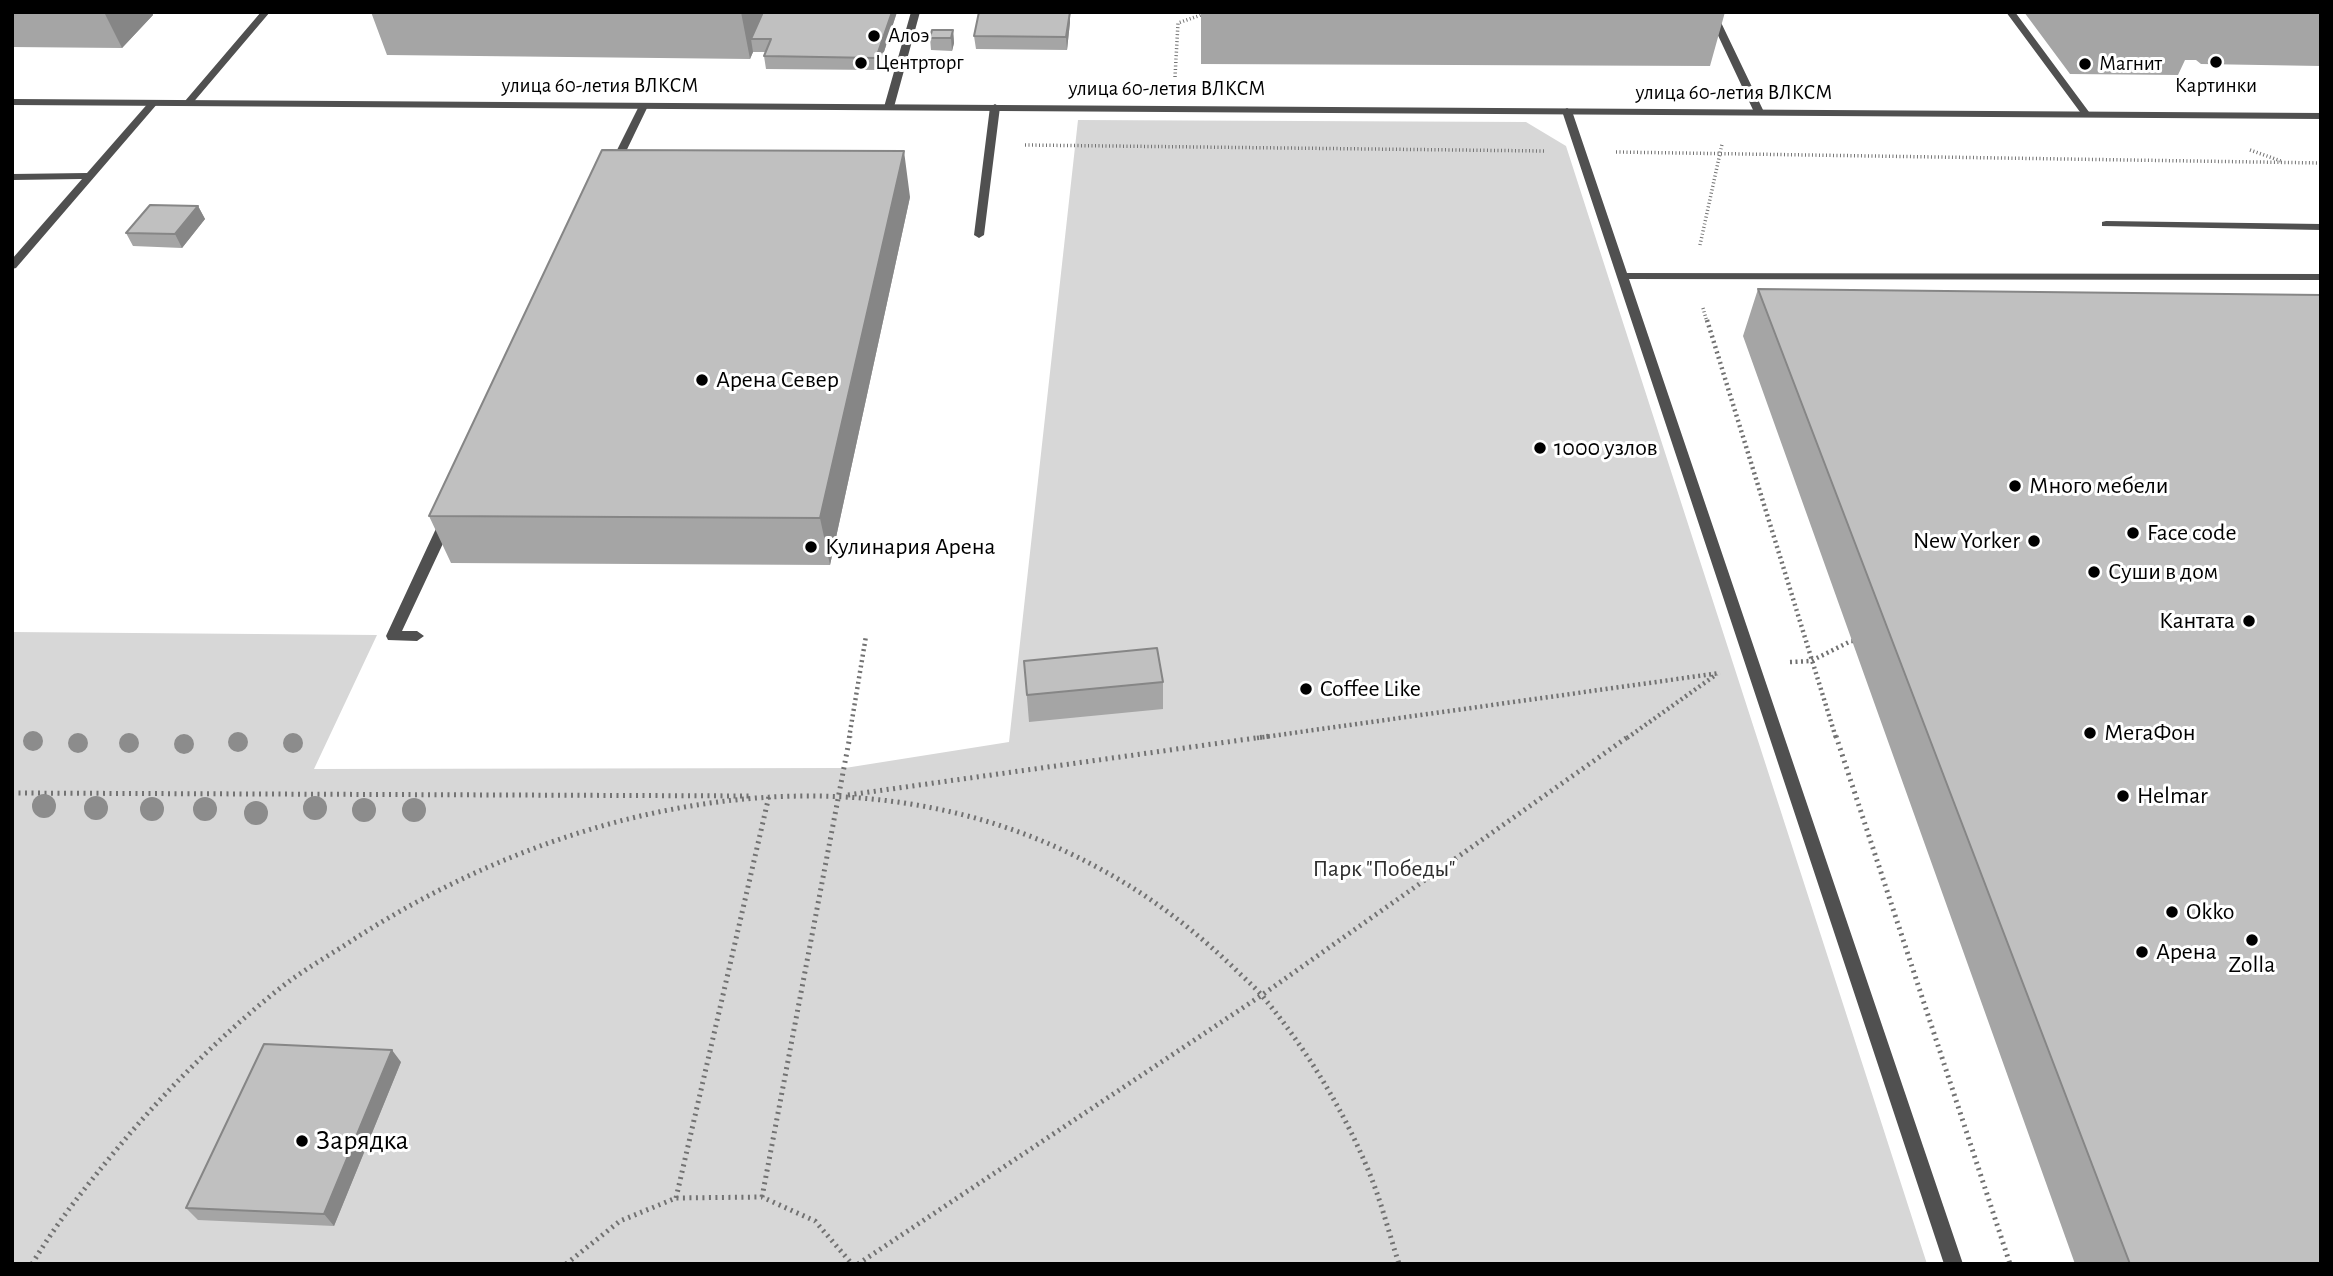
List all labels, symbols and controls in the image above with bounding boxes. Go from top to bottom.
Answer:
place label: Алоэ [888,23,929,49]
marker: Алоэ [866,28,882,44]
place label: Центрторг [875,50,963,76]
place label: Магнит [2099,51,2162,77]
marker: Картинки [2208,54,2224,70]
marker: Центрторг [853,55,869,71]
marker: Магнит [2077,56,2093,72]
street label: улица 60-летия ВЛКСМ [501,73,699,99]
place label: Картинки [2175,73,2257,99]
street label: улица 60-летия ВЛКСМ [1068,76,1266,102]
street label: улица 60-летия ВЛКСМ [1635,80,1833,106]
place label: Арена Север [716,366,839,394]
marker: Арена Север [694,372,710,388]
place label: 1000 узлов [1554,434,1658,462]
marker: 1000 узлов [1532,440,1548,456]
place label: Много мебели [2029,472,2168,500]
marker: Много мебели [2007,478,2023,494]
place label: Face code [2147,519,2237,547]
marker: Face code [2125,525,2141,541]
place label: New Yorker [1913,527,2020,555]
place label: Кулинария Арена [825,533,996,561]
marker: New Yorker [2026,533,2042,549]
marker: Кулинария Арена [803,539,819,555]
place label: Суши в дом [2108,558,2218,586]
marker: Суши в дом [2086,564,2102,580]
place label: Кантата [2159,607,2235,635]
marker: Кантата [2241,613,2257,629]
place label: Coffee Like [1320,675,1421,703]
marker: Coffee Like [1298,681,1314,697]
place label: МегаФон [2104,719,2196,747]
marker: МегаФон [2082,725,2098,741]
place label: Helmar [2137,782,2208,810]
marker: Helmar [2115,788,2131,804]
park label: Парк "Победы" [1313,855,1455,883]
place label: Okko [2186,898,2235,926]
marker: Okko [2164,904,2180,920]
marker: Zolla [2244,932,2260,948]
place label: Арена [2156,938,2217,966]
marker: Арена [2134,944,2150,960]
place label: Zolla [2229,951,2275,979]
place label: Зарядка [316,1124,409,1158]
marker: Зарядка [294,1133,310,1149]

